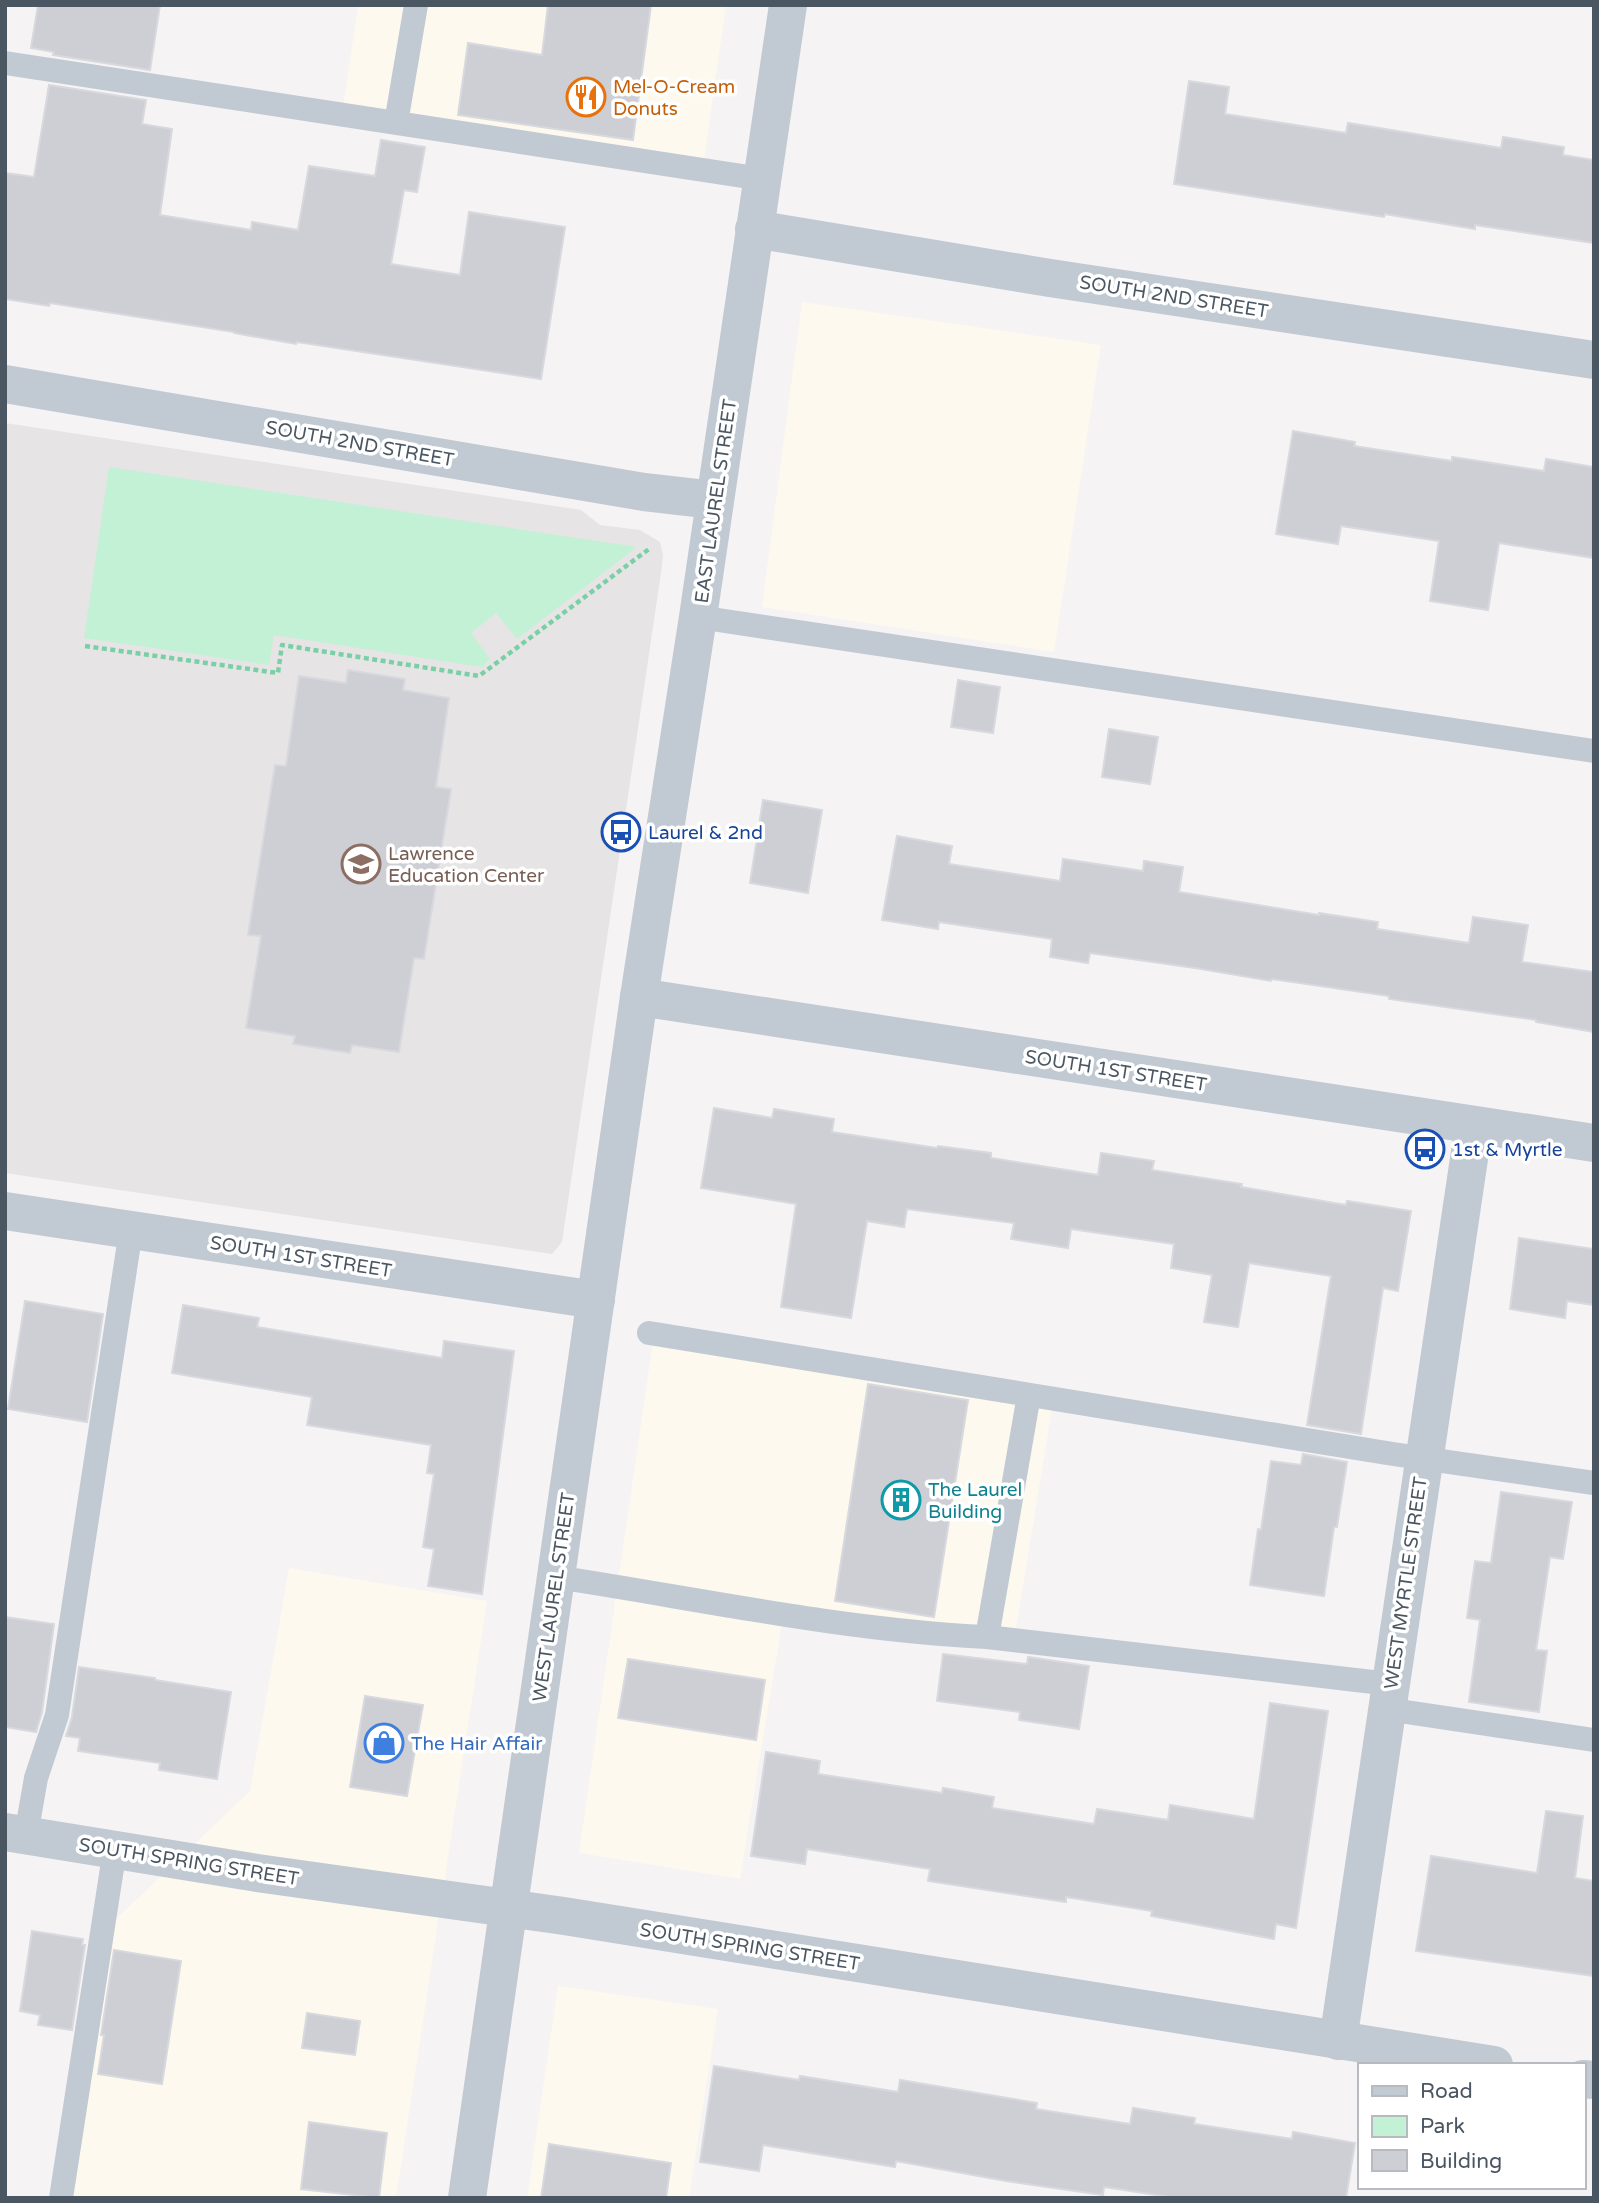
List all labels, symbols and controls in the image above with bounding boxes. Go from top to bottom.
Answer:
restaurant icon: Mel-O-Cream Donuts [565,76,607,118]
place label: Mel-O-Cream Donuts [613,76,735,120]
street label: SOUTH 2ND STREET [1078,271,1270,323]
street label: EAST LAUREL STREET [691,397,741,605]
street label: SOUTH 2ND STREET [264,417,456,471]
bus stop icon: Laurel & 2nd [600,811,642,853]
place label: Laurel & 2nd [648,822,763,844]
school or university icon: Lawrence Education Center [340,843,382,885]
place label: Lawrence Education Center [388,843,545,887]
street label: SOUTH 1ST STREET [1023,1046,1209,1096]
bus stop icon: 1st & Myrtle [1404,1128,1446,1170]
place label: 1st & Myrtle [1452,1139,1562,1161]
street label: SOUTH 1ST STREET [208,1232,394,1282]
street label: WEST MYRTLE STREET [1380,1475,1432,1691]
building icon: The Laurel Building [880,1479,922,1521]
place label: The Laurel Building [928,1479,1022,1523]
street label: WEST LAUREL STREET [528,1491,580,1703]
shop icon: The Hair Affair [363,1722,405,1764]
place label: The Hair Affair [411,1733,543,1755]
street label: SOUTH SPRING STREET [77,1834,301,1890]
street label: SOUTH SPRING STREET [638,1919,862,1975]
legend [1358,2063,1585,2189]
text: Road [1420,2079,1473,2104]
text: Park [1420,2114,1465,2139]
text: Building [1420,2149,1502,2174]

